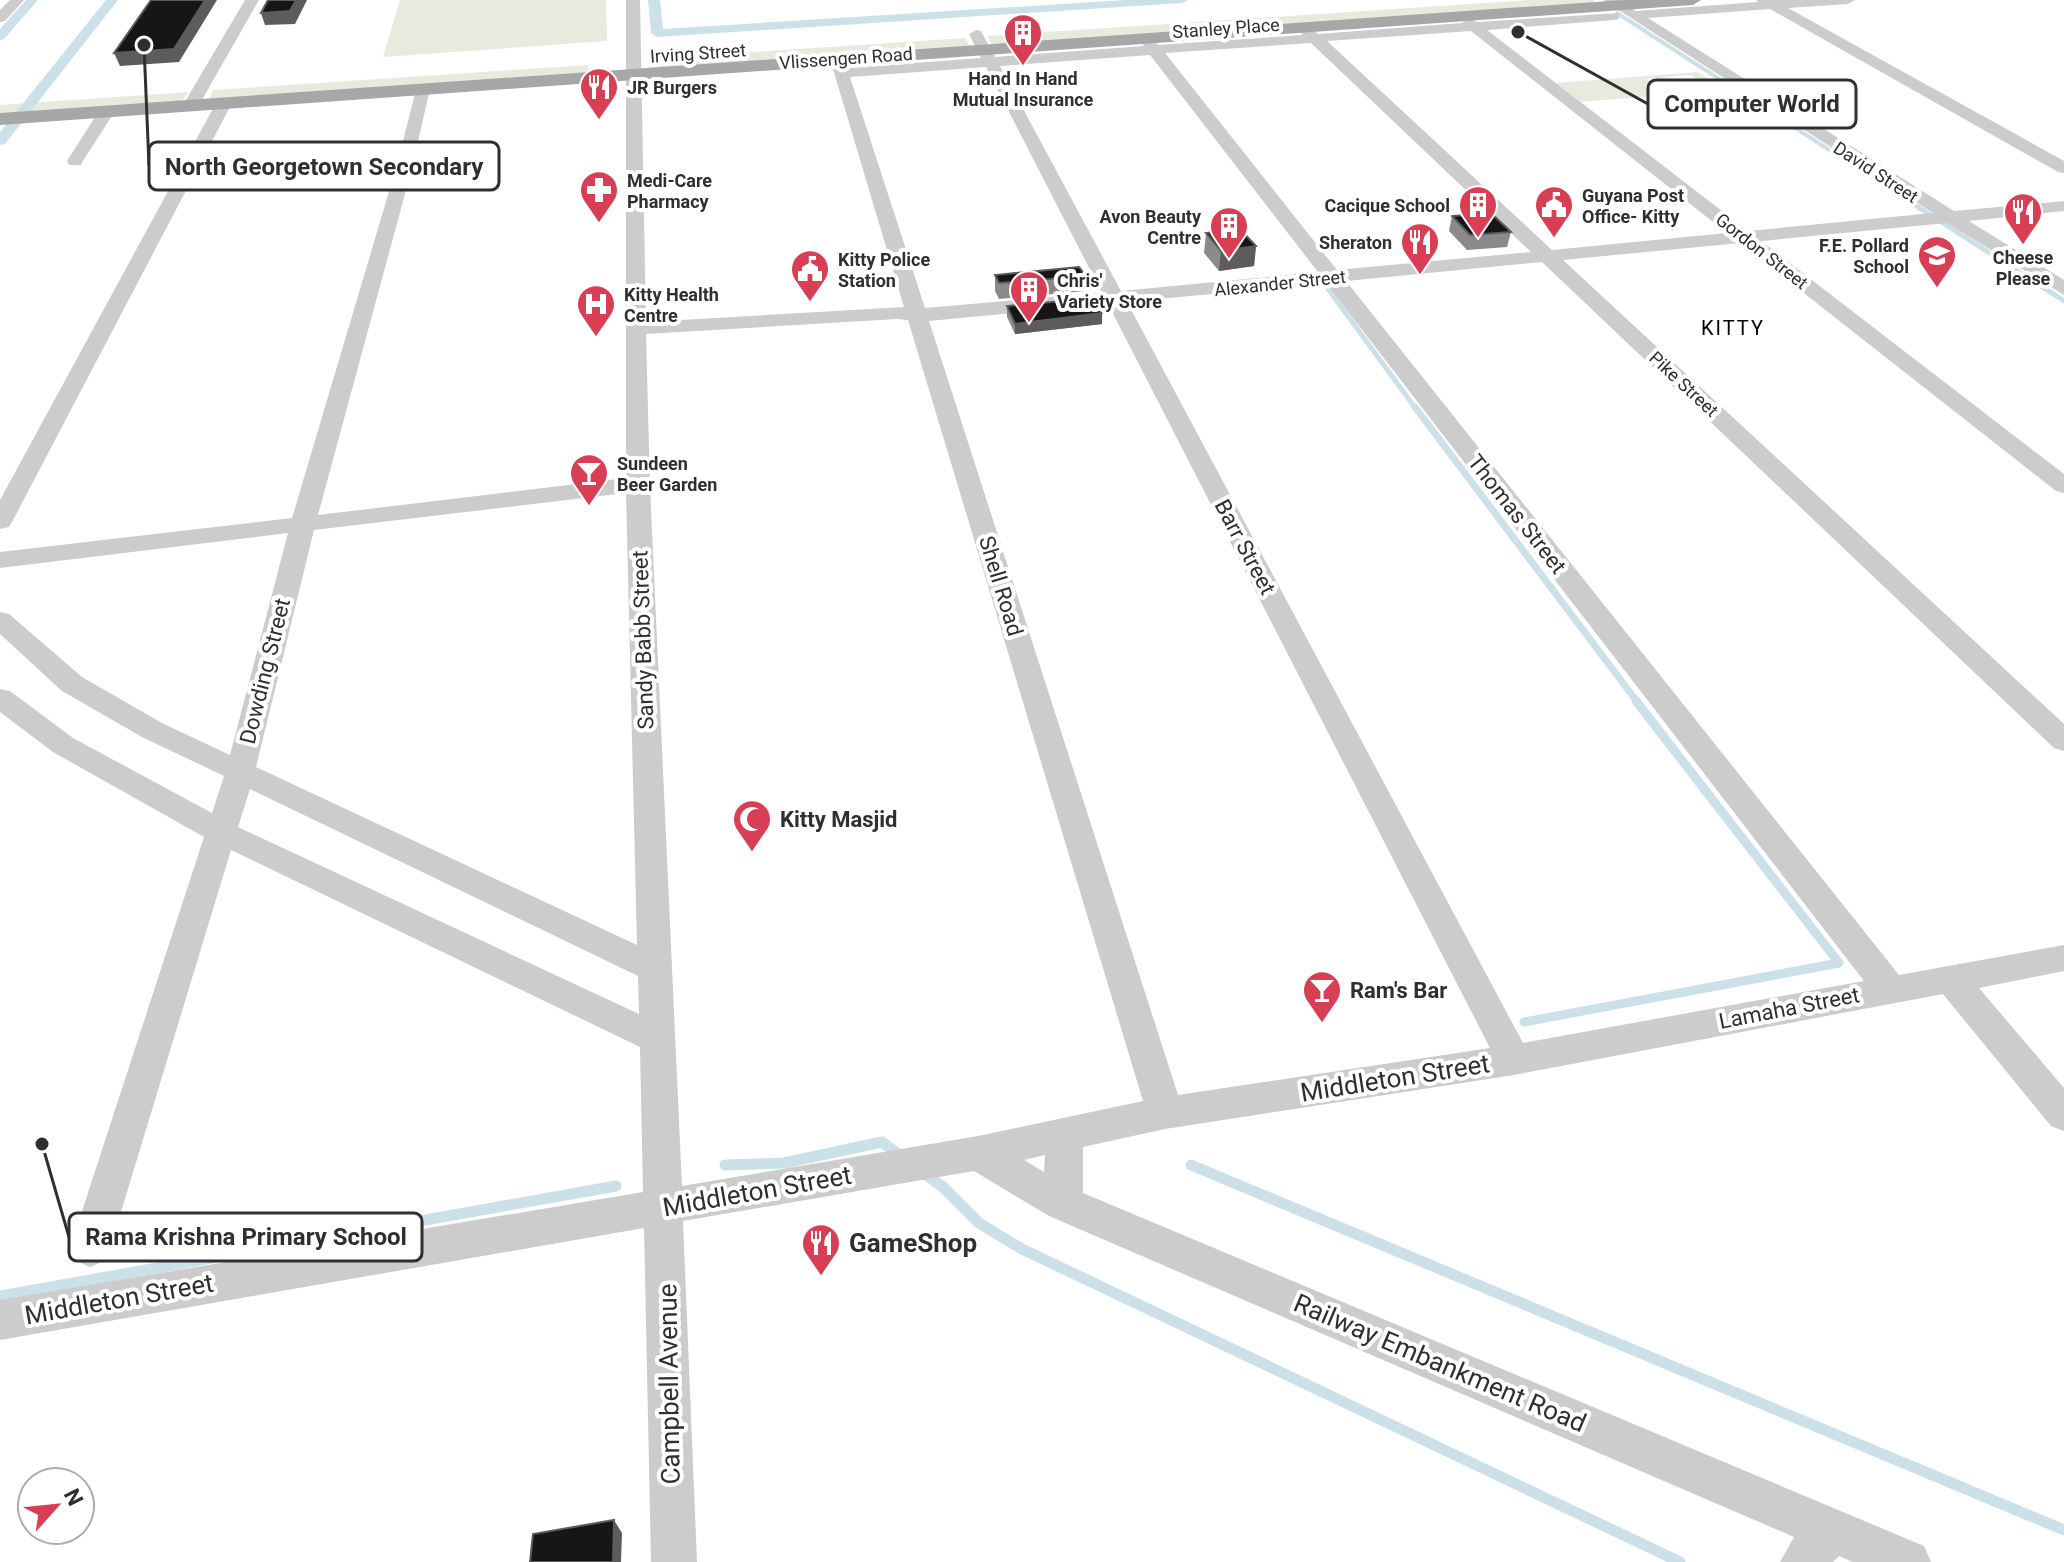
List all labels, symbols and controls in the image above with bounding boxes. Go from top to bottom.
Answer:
building icon: Hand In Hand Mutual Insurance [1002,12,1044,67]
street label: Stanley Place [1172,14,1280,42]
street label: Irving Street [649,39,747,67]
street label: Vlissengen Road [779,43,913,73]
restaurant icon: JR Burgers [578,66,620,121]
place label: Hand In Hand Mutual Insurance [953,68,1094,110]
place label: JR Burgers [627,77,717,98]
callout: Computer World [1648,80,1856,128]
text: Computer World [1664,90,1840,118]
street label: David Street [1830,137,1922,207]
callout: North Georgetown Secondary [149,142,499,190]
text: North Georgetown Secondary [165,153,484,181]
pharmacy icon: Medi-Care Pharmacy [578,169,620,224]
place label: Medi-Care Pharmacy [627,170,712,212]
building icon: Cacique School [1457,184,1499,239]
public building icon: Guyana Post Office- Kitty [1533,184,1575,239]
place label: Guyana Post Office- Kitty [1582,185,1684,227]
restaurant icon: Cheese Please [2002,191,2044,246]
place label: Cacique School [1324,195,1450,216]
building icon: Avon Beauty Centre [1208,205,1250,260]
place label: Avon Beauty Centre [1100,206,1202,248]
street label: Gordon Street [1712,209,1812,293]
restaurant icon: Sheraton [1399,221,1441,276]
place label: Sheraton [1319,232,1392,253]
school or university icon: F.E. Pollard School [1916,234,1958,289]
place label: F.E. Pollard School [1819,235,1909,277]
place label: Cheese Please [1993,247,2053,289]
public building icon: Kitty Police Station [789,248,831,303]
place label: Kitty Police Station [838,249,930,291]
street label: Alexander Street [1213,266,1347,300]
building icon: Chris' Variety Store [1008,269,1050,324]
place label: Chris' Variety Store [1057,270,1162,312]
hospital icon: Kitty Health Centre [575,283,617,338]
place label: Kitty Health Centre [624,284,719,326]
district label: KITTY [1701,316,1765,340]
street label: Pike Street [1645,347,1723,421]
street label: Thomas Street [1463,450,1571,578]
bar icon: Sundeen Beer Garden [568,452,610,507]
place label: Sundeen Beer Garden [617,453,717,495]
street label: Barr Street [1210,495,1280,599]
street label: Shell Road [974,533,1028,639]
street label: Sandy Babb Street [627,550,659,730]
street label: Dowding Street [235,596,295,746]
mosque icon: Kitty Masjid [731,798,773,853]
place label: Kitty Masjid [780,807,898,832]
bar icon: Ram's Bar [1301,969,1343,1024]
place label: Ram's Bar [1350,978,1447,1003]
street label: Lamaha Street [1717,982,1861,1034]
street label: Middleton Street [1298,1048,1492,1108]
street label: Middleton Street [660,1160,854,1222]
callout: Rama Krishna Primary School [69,1213,422,1261]
restaurant icon: GameShop [800,1222,842,1277]
text: Rama Krishna Primary School [85,1223,407,1251]
place label: GameShop [849,1228,977,1258]
street label: Middleton Street [22,1268,216,1330]
street label: Campbell Avenue [652,1283,686,1485]
street label: Railway Embankment Road [1289,1288,1591,1438]
north arrow [16,1466,96,1546]
text: N [59,1485,88,1510]

